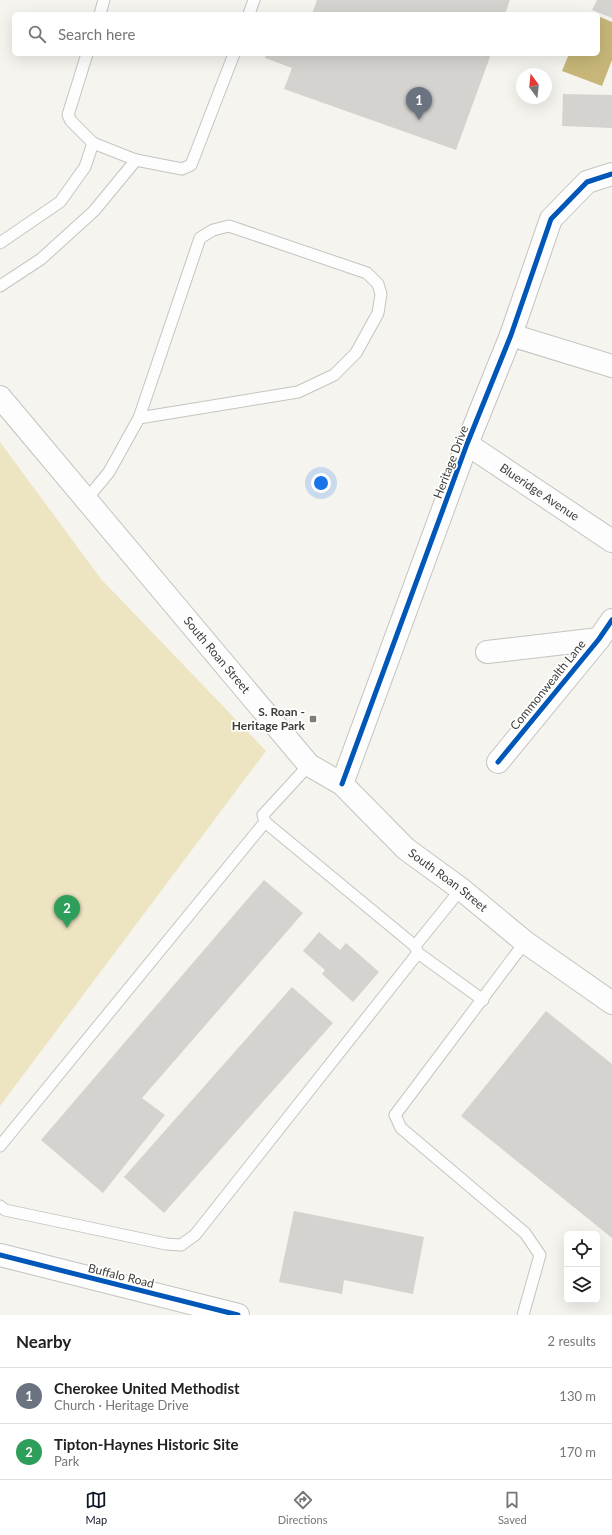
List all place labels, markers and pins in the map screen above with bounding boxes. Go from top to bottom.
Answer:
pin: 1 [406,87,432,120]
place label: S. Roan - Heritage Park [232,704,306,733]
marker: S. Roan - Heritage Park [308,714,318,724]
pin: 2 [54,895,80,928]

